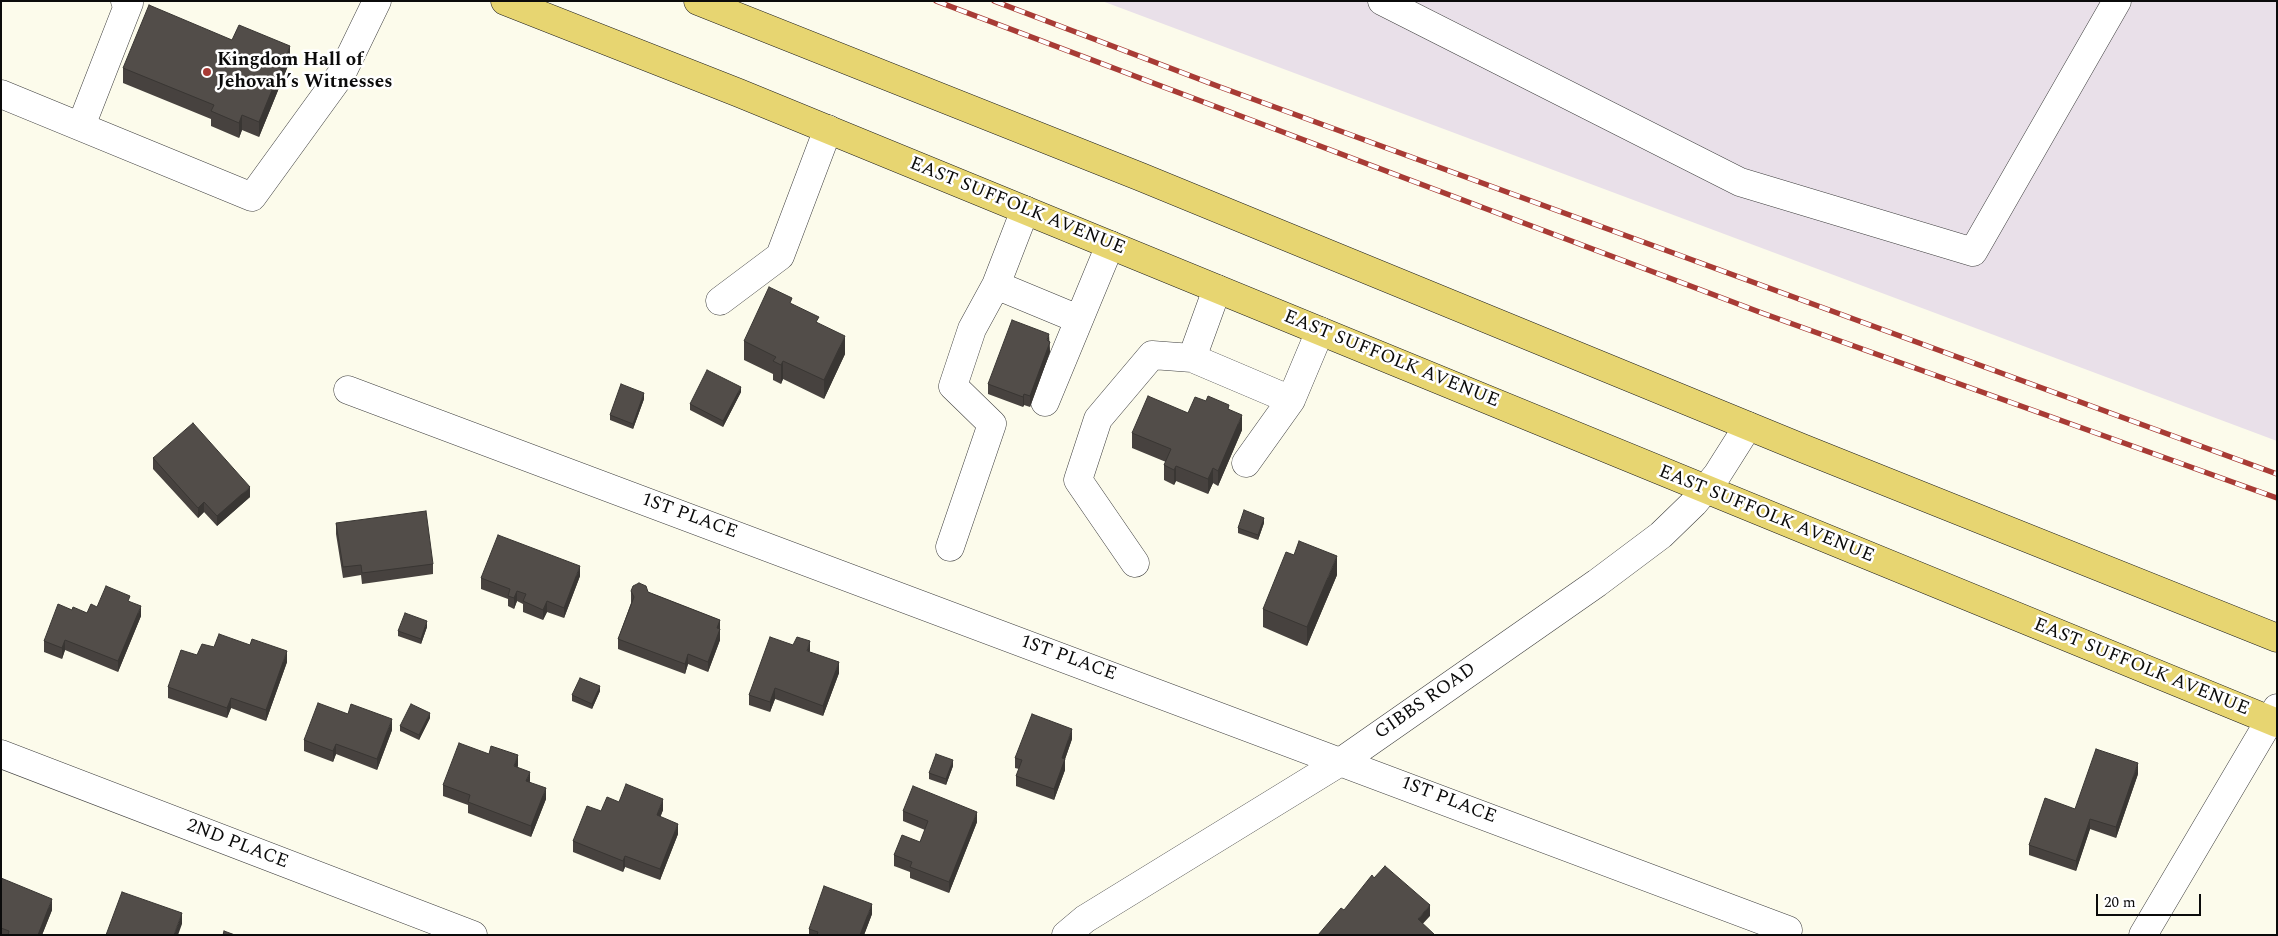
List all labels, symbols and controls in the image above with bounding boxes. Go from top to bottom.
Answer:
place label: Kingdom Hall of Jehovah’s Witnesses [217,50,393,94]
marker: Kingdom Hall of Jehovah’s Witnesses [201,66,213,78]
street label: EAST SUFFOLK AVENUE [906,153,1128,261]
street label: EAST SUFFOLK AVENUE [1280,306,1502,414]
street label: EAST SUFFOLK AVENUE [1655,461,1877,569]
street label: 1ST PLACE [638,489,740,545]
street label: EAST SUFFOLK AVENUE [2030,614,2252,722]
street label: 1ST PLACE [1017,631,1119,687]
street label: GIBBS ROAD [1371,659,1481,745]
street label: 1ST PLACE [1397,772,1499,830]
street label: 2ND PLACE [183,815,291,875]
scale bar [2098,884,2203,916]
text: 20 m [2104,891,2136,914]

